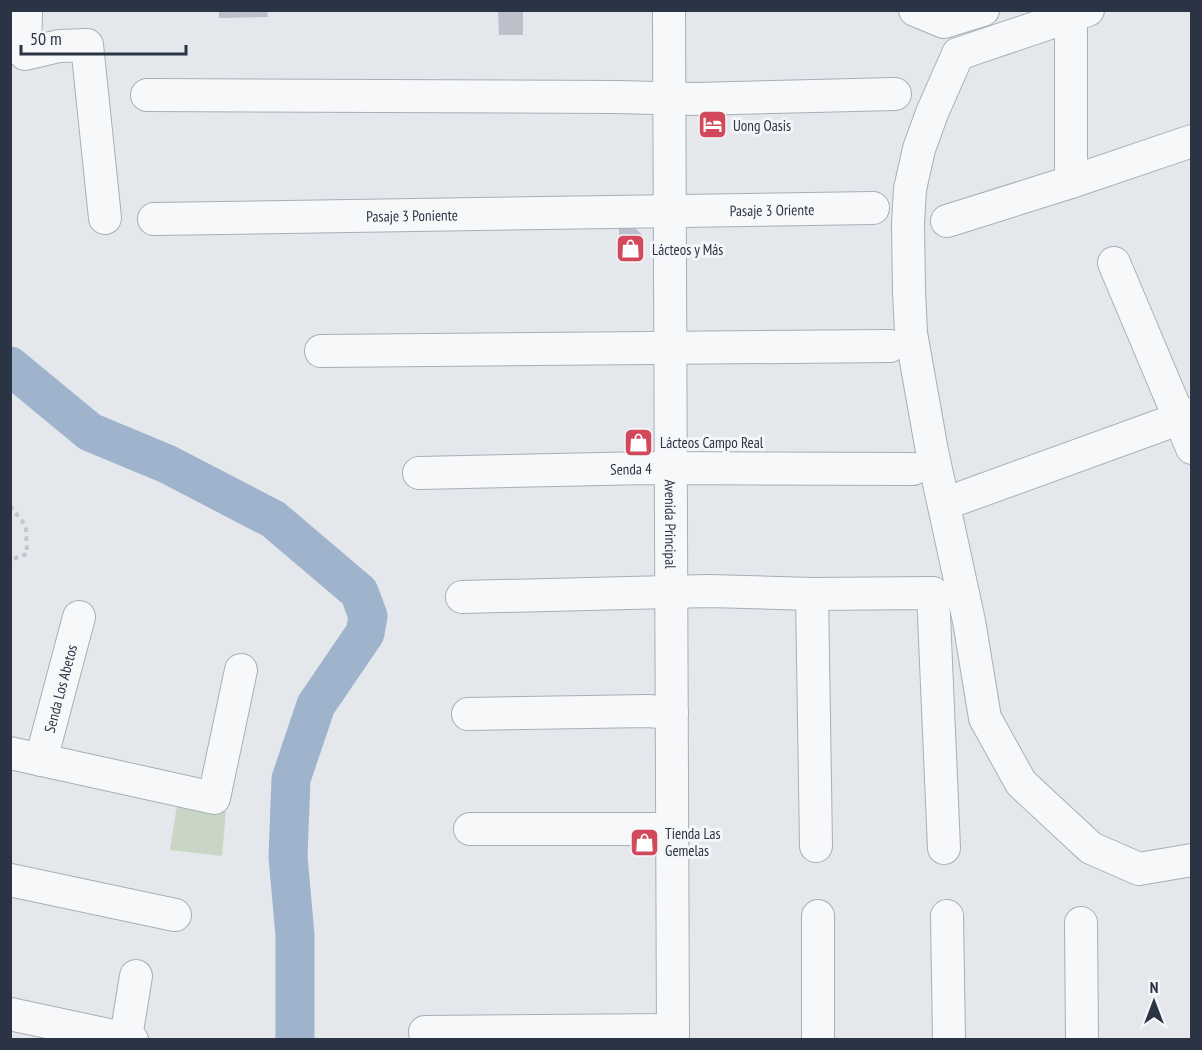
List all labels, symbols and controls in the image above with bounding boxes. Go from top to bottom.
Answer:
scale bar [21,18,186,56]
text: 50 m [30,27,62,50]
hotel icon: Uong Oasis [696,109,728,141]
place label: Uong Oasis [733,116,791,135]
street label: Pasaje 3 Oriente [729,199,814,220]
street label: Pasaje 3 Poniente [366,205,458,225]
shop icon: Lácteos y Más [615,233,647,265]
place label: Lácteos y Más [652,240,723,259]
shop icon: Lácteos Campo Real [623,426,655,458]
place label: Lácteos Campo Real [660,433,764,452]
street label: Senda 4 [610,458,652,478]
street label: Avenida Principal [661,479,681,569]
street label: Senda Los Abetos [39,642,81,735]
place label: Tienda Las Gemelas [665,824,721,860]
shop icon: Tienda Las Gemelas [628,826,660,858]
north arrow [1124,972,1184,1032]
text: N [1150,977,1158,997]

